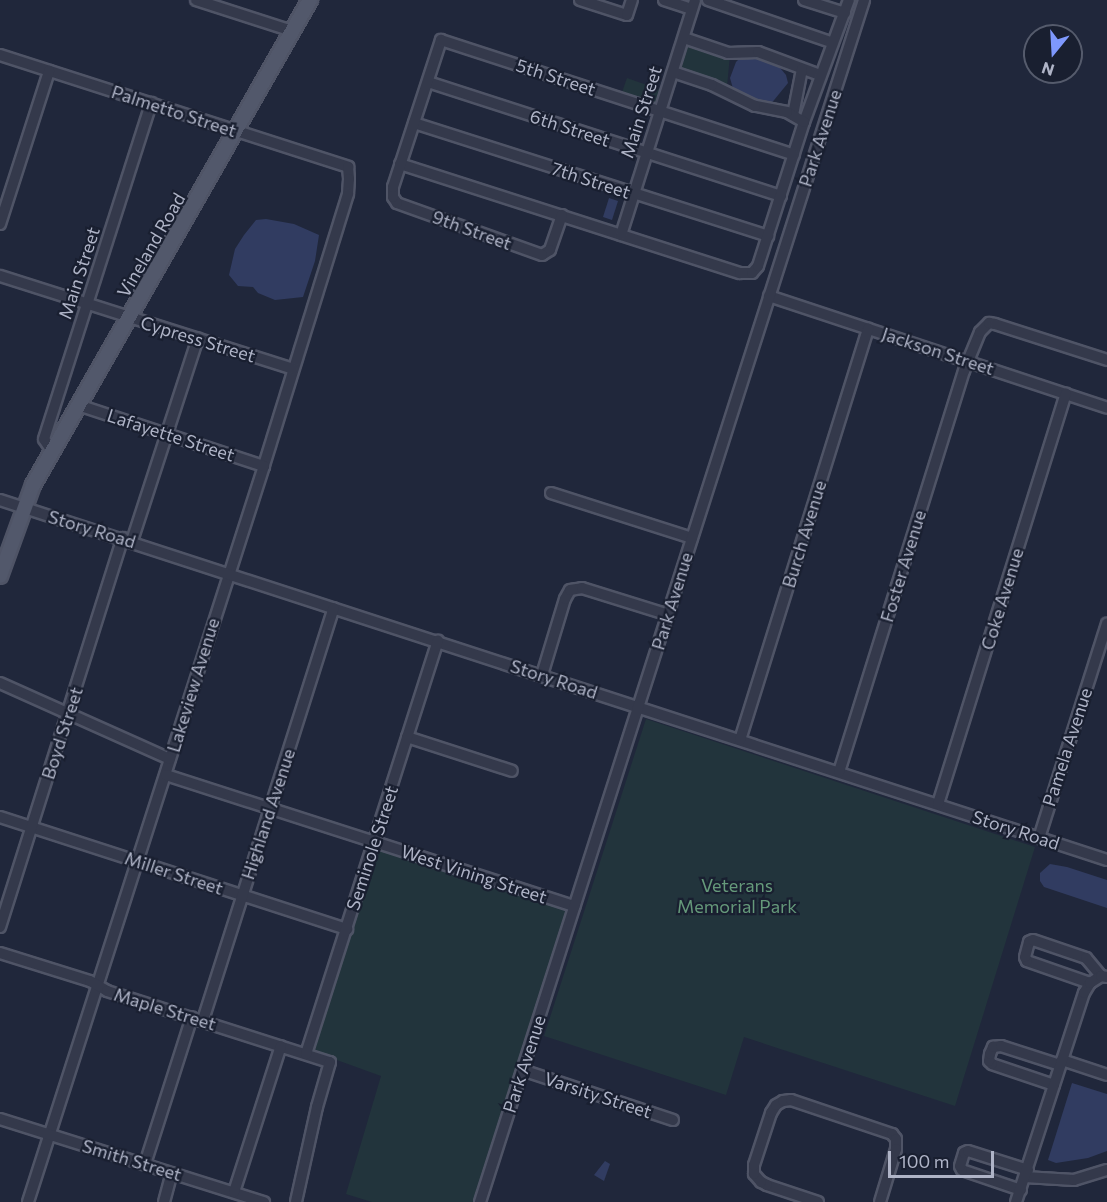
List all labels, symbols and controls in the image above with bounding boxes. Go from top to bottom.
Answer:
north arrow [1023,24,1083,84]
street label: 5th Street [513,54,599,100]
text: N [1039,59,1057,81]
street label: Main Street [616,63,666,161]
street label: Palmetto Street [109,81,239,141]
street label: Park Avenue [794,87,846,189]
street label: 6th Street [527,105,613,151]
street label: 7th Street [549,157,633,203]
street label: Vineland Road [112,189,190,301]
street label: 9th Street [429,206,515,254]
street label: Main Street [54,224,104,322]
street label: Cypress Street [138,311,258,367]
street label: Jackson Street [879,323,997,379]
street label: Lafayette Street [105,404,237,466]
street label: Burch Avenue [777,478,831,590]
street label: Story Road [46,505,138,553]
street label: Foster Avenue [876,507,930,625]
street label: Coke Avenue [976,545,1028,653]
street label: Park Avenue [647,549,697,653]
street label: Lakeview Avenue [162,615,224,755]
street label: Story Road [508,655,600,703]
street label: Boyd Street [37,684,87,782]
street label: Pamela Avenue [1038,685,1096,809]
street label: Highland Avenue [237,746,299,882]
street label: Seminole Street [342,783,402,913]
street label: Story Road [970,806,1062,854]
street label: West Vining Street [398,840,550,908]
street label: Miller Street [122,847,226,899]
park label: Veterans Memorial Park [677,875,797,918]
street label: Maple Street [111,983,219,1035]
street label: Park Avenue [498,1013,550,1115]
street label: Varsity Street [542,1067,654,1123]
street label: Smith Street [80,1135,184,1185]
scale bar [891,1139,998,1177]
text: 100 m [899,1150,949,1172]

